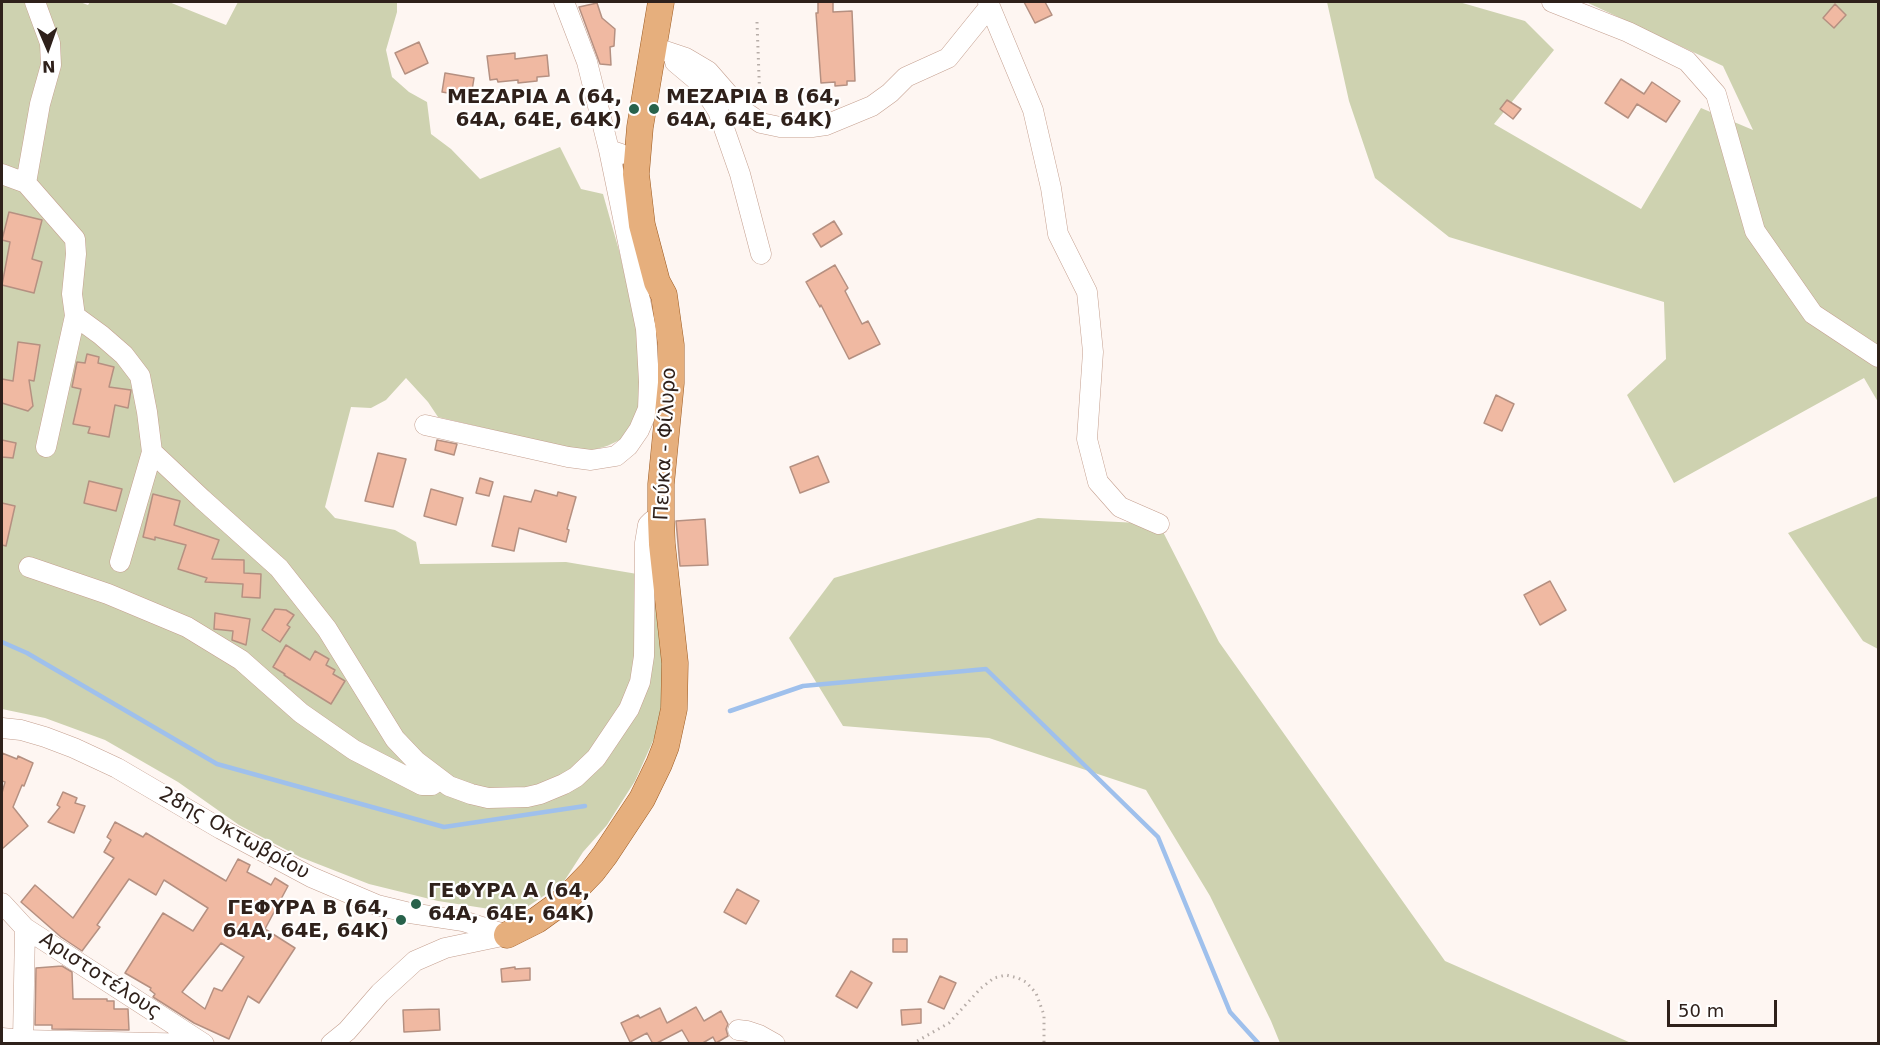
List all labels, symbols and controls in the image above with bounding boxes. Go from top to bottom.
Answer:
north arrow [18,18,78,78]
text: N [42,57,56,76]
place label: ΜΕΖΑΡΙΑ A (64, 64Α, 64Ε, 64Κ) [447,86,622,133]
place label: ΜΕΖΑΡΙΑ B (64, 64Α, 64Ε, 64Κ) [666,86,841,133]
marker: ΜΕΖΑΡΙΑ A (64, 64Α, 64Ε, 64Κ) [627,102,641,116]
marker: ΜΕΖΑΡΙΑ B (64, 64Α, 64Ε, 64Κ) [647,102,661,116]
street label: Πεύκα - Φίλυρο [650,367,682,521]
street label: 28ης Οκτωβρίου [154,783,314,885]
place label: ΓΕΦΥΡΑ A (64, 64Α, 64Ε, 64Κ) [428,880,594,927]
place label: ΓΕΦΥΡΑ B (64, 64Α, 64Ε, 64Κ) [223,897,389,944]
marker: ΓΕΦΥΡΑ A (64, 64Α, 64Ε, 64Κ) [409,897,423,911]
marker: ΓΕΦΥΡΑ B (64, 64Α, 64Ε, 64Κ) [394,913,408,927]
street label: Αριστοτέλους [35,928,165,1024]
scale bar [1670,988,1780,1026]
text: 50 m [1678,1000,1724,1021]

